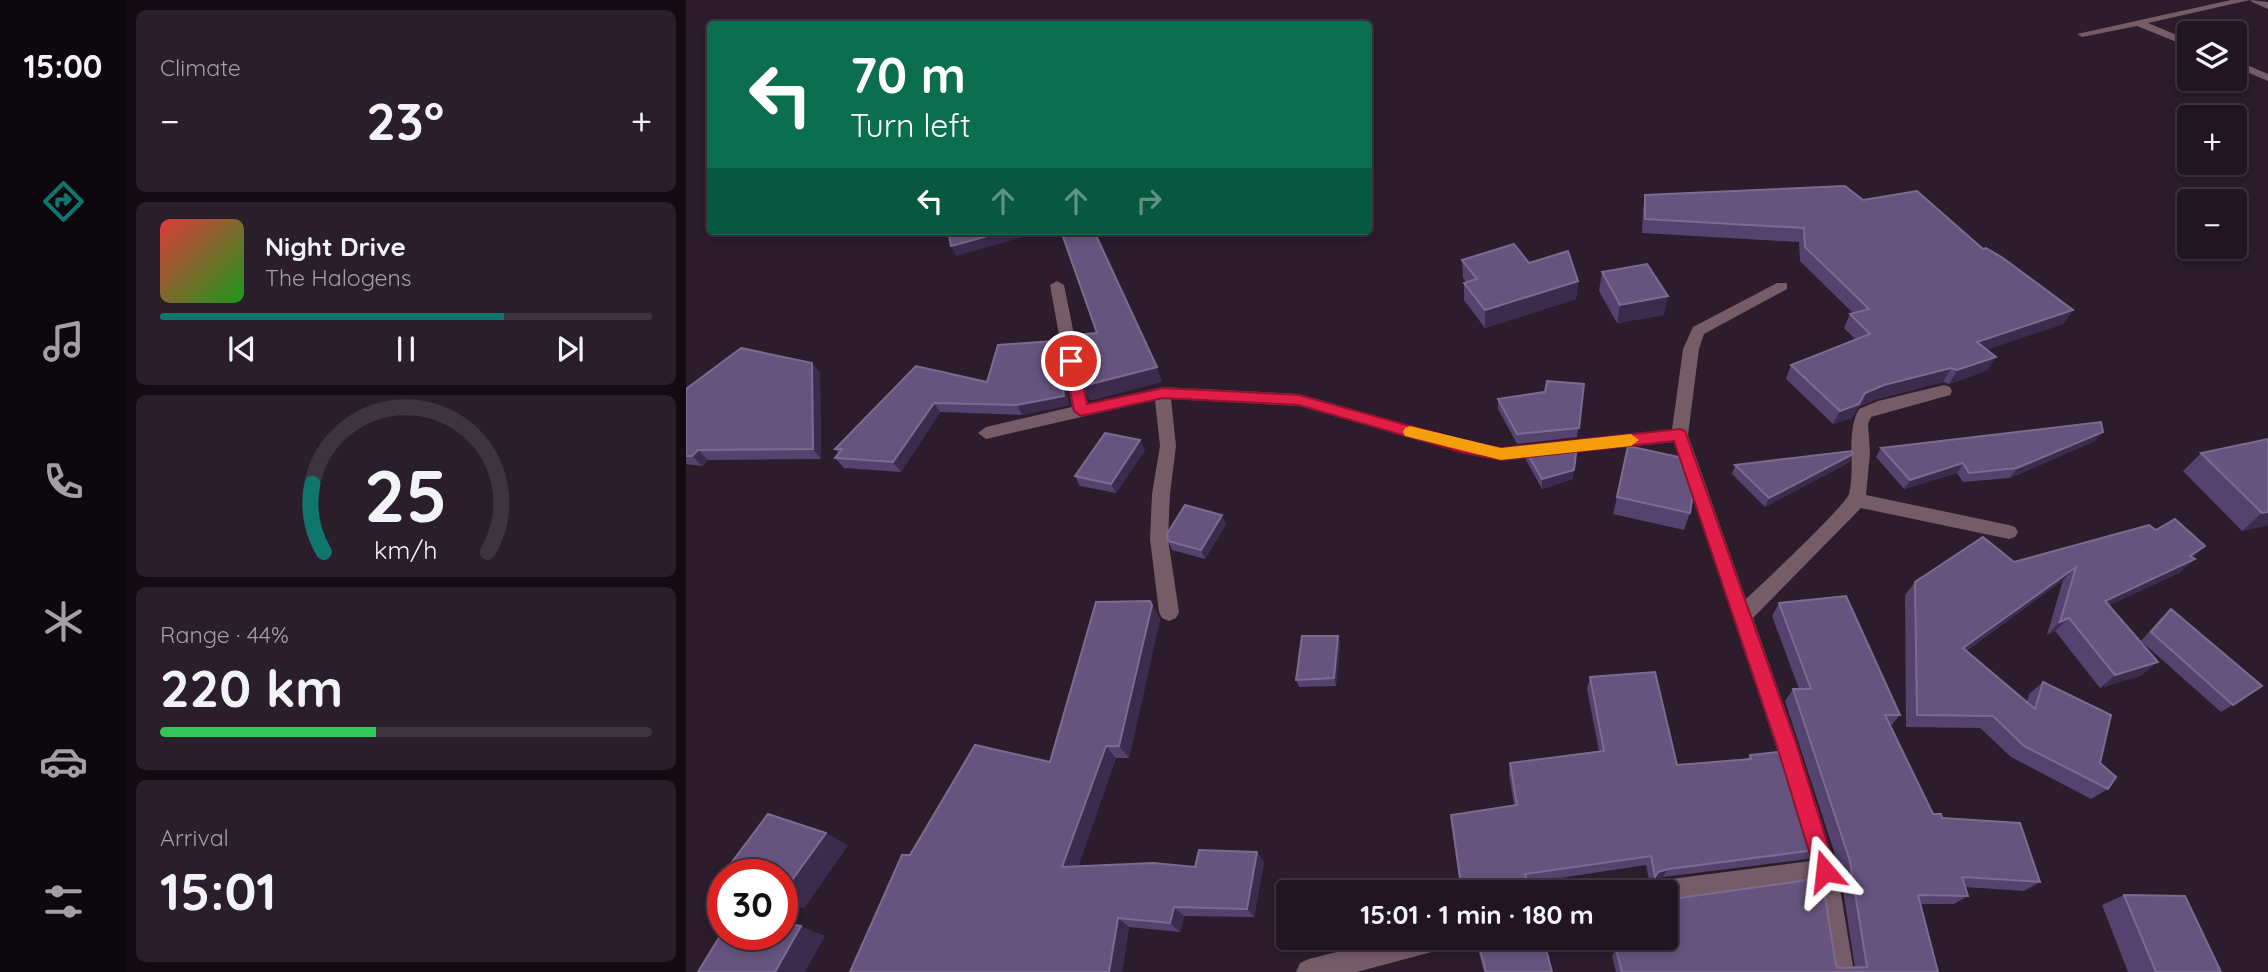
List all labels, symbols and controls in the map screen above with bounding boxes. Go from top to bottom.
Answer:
map controls [2177,21,2247,259]
button: layers [2177,21,2247,91]
text: 70 m [850,44,966,105]
text: 15:00 [24,46,102,86]
icon: left [735,49,826,140]
text: Climate [160,53,241,82]
text: 23° [366,88,444,153]
text: − [160,97,180,145]
text: + [631,97,652,145]
text: Turn left [850,105,971,145]
button: + [2177,105,2247,175]
icon: directions [39,177,88,226]
icon: left [911,182,949,220]
icon: ahead [984,182,1022,220]
icon: ahead [1057,182,1095,220]
icon: right [1130,182,1168,220]
button: − [2177,189,2247,259]
text: Night Drive [265,230,406,263]
text: The Halogens [265,263,412,292]
icon: music [39,317,88,366]
icon: previous [223,330,261,368]
icon: pause [387,330,425,368]
icon: next [551,330,589,368]
pin [1041,331,1101,391]
icon: arrive [1052,342,1090,380]
text: 25 [364,449,448,540]
icon: phone [39,457,88,506]
text: km/h [374,534,438,565]
icon: climate [39,597,88,646]
text: Range · 44% [160,620,289,649]
text: 220 km [160,655,343,720]
icon: car [39,737,88,786]
text: Arrival [160,823,229,852]
position arrow [1788,834,1862,908]
text: 15:01 [160,858,277,923]
speed limit sign: 30 [707,859,798,950]
icon: filters [39,877,88,926]
text: 15:01 · 1 min · 180 m [1360,898,1594,931]

